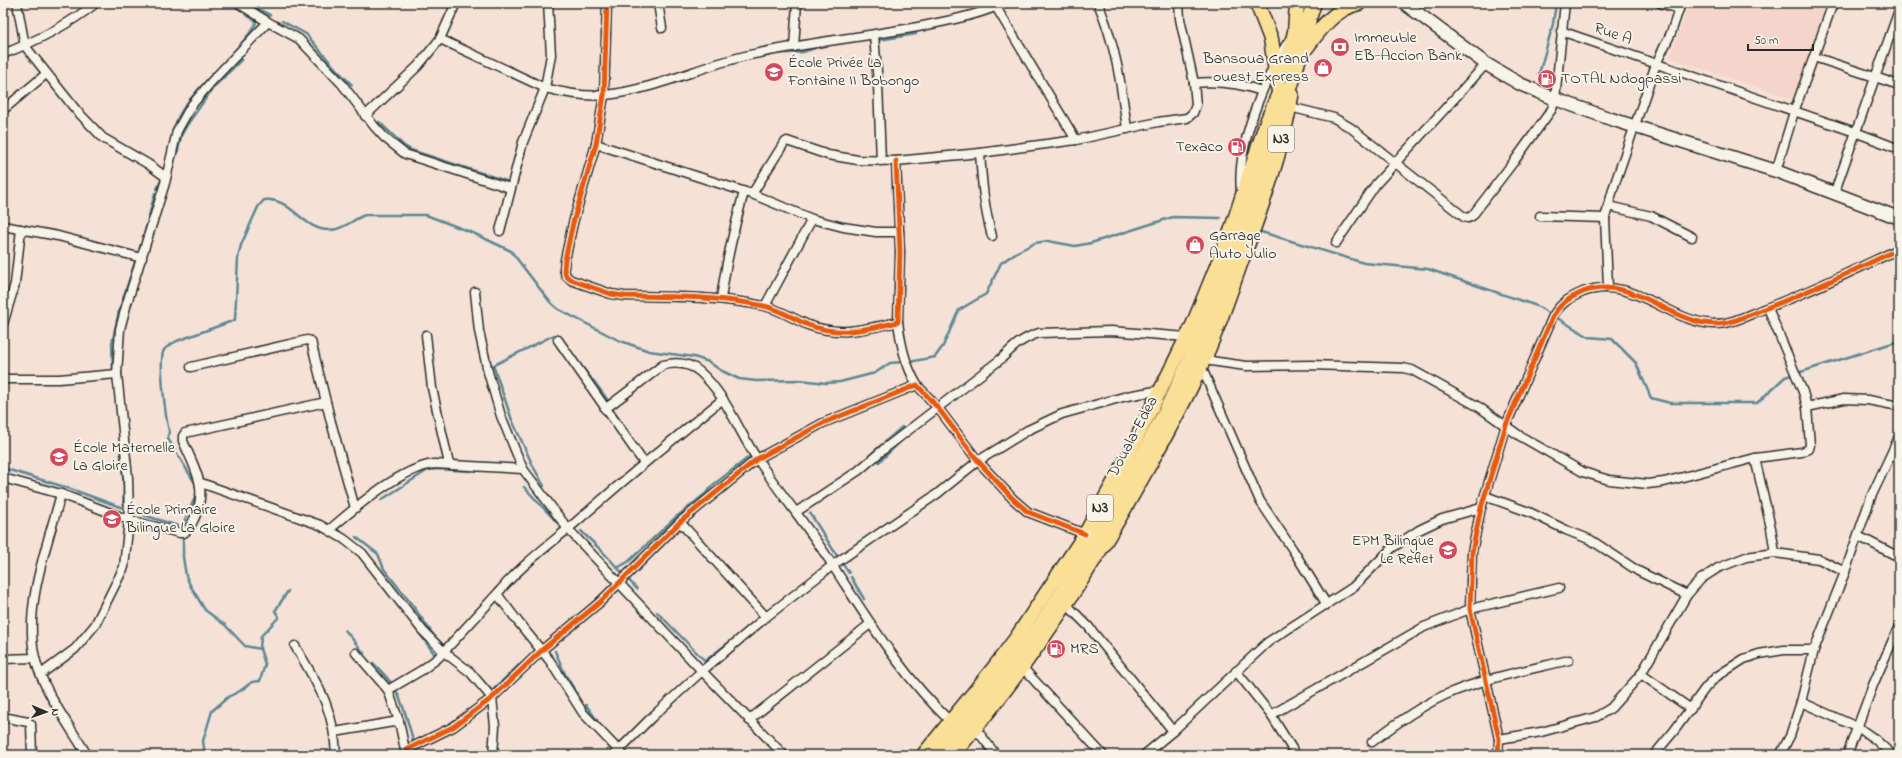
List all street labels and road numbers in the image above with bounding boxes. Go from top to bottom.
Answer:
street label: Rue A [1591,16,1635,52]
road number: N3 [1268,126,1294,152]
street label: Douala-Edea [1101,392,1165,483]
road number: N3 [1087,495,1113,521]

